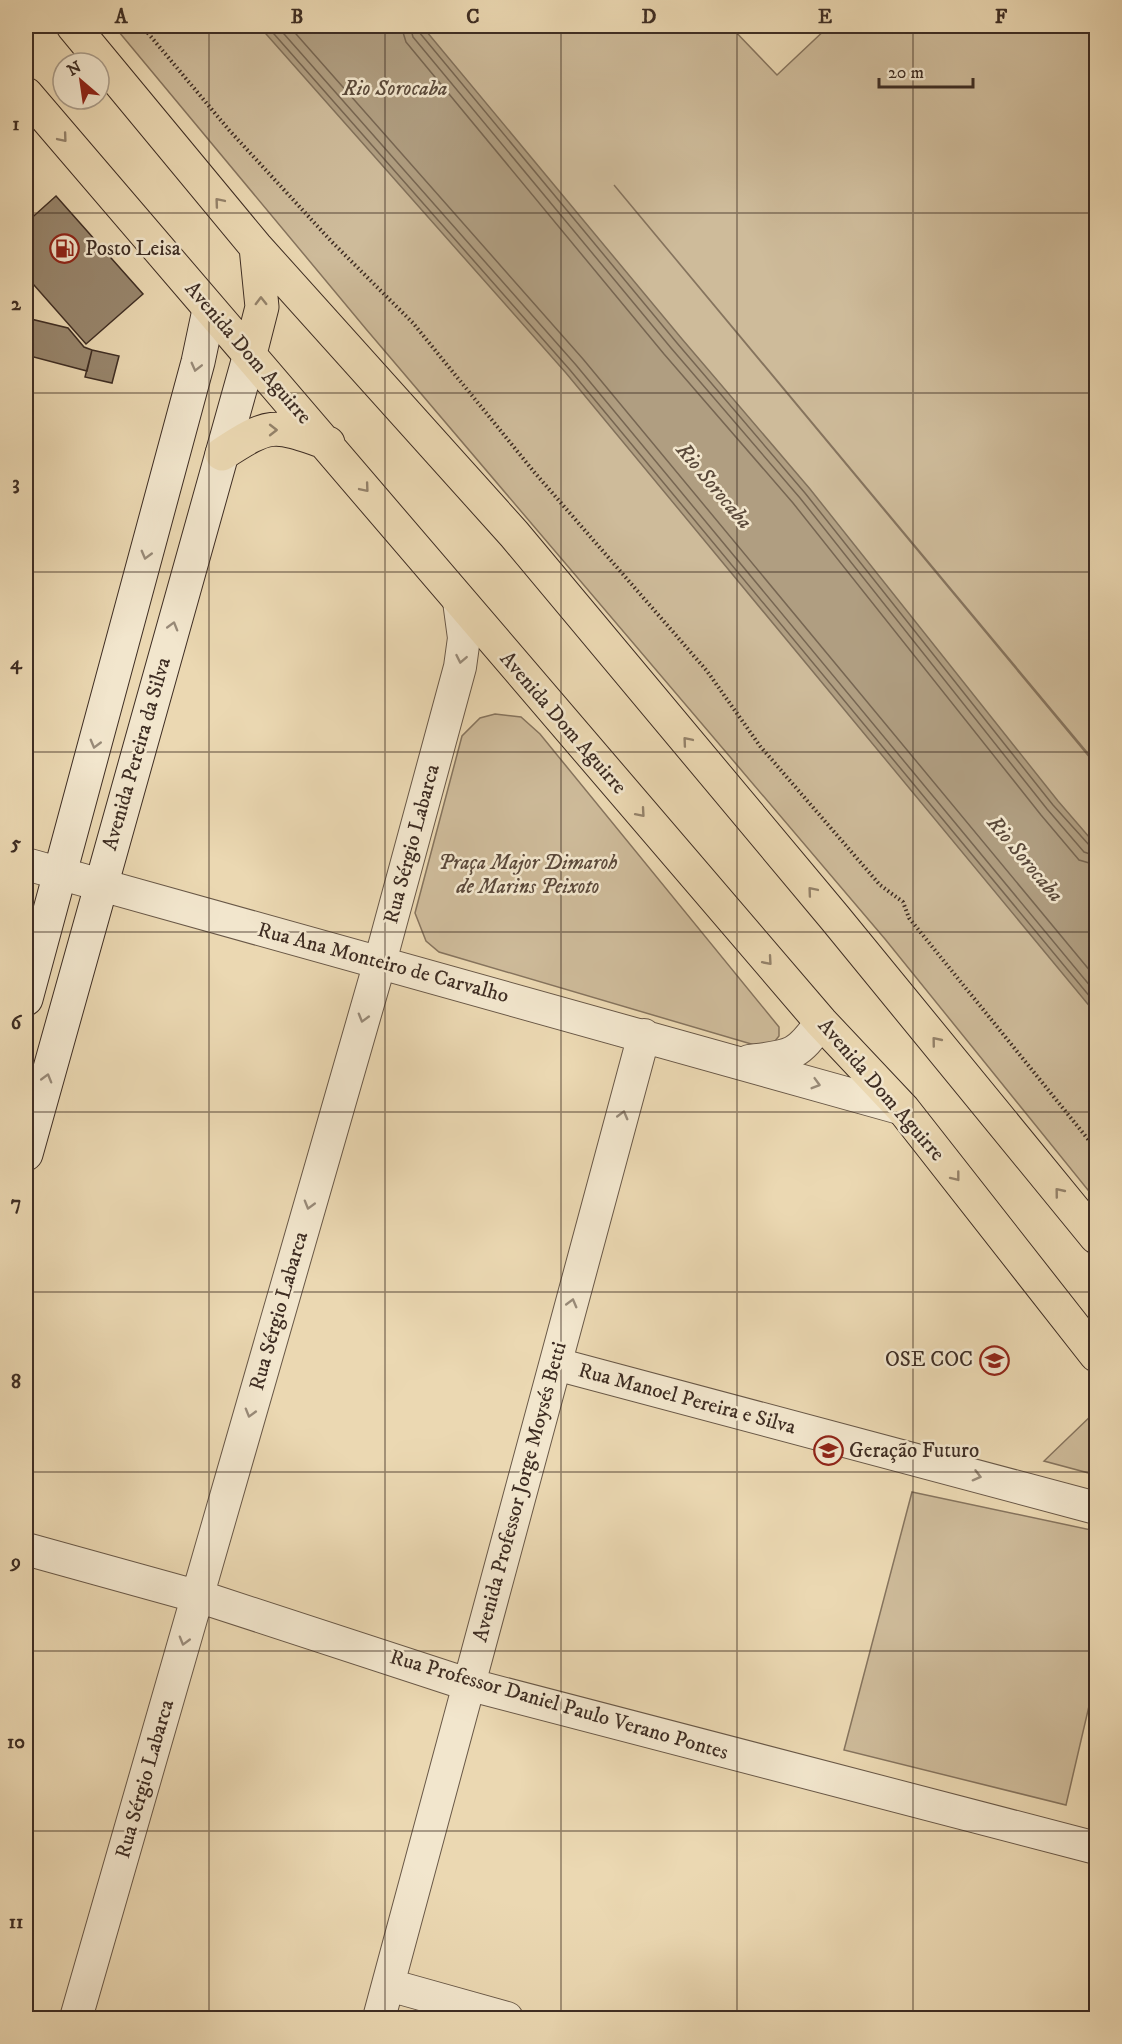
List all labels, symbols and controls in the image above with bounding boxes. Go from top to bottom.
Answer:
text: A [114,5,129,30]
text: B [291,5,303,30]
text: C [466,5,480,30]
text: D [642,5,657,30]
text: E [818,5,832,30]
text: F [995,5,1008,30]
north arrow [51,51,111,111]
scale bar [879,51,974,89]
text: N [64,57,85,81]
text: 20 m [888,62,924,84]
water label: Rio Sorocaba [341,75,448,102]
text: 1 [12,112,20,137]
one-way arrow [56,131,67,142]
one-way arrow [215,198,226,209]
fuel station icon: Posto Leisa [48,233,80,265]
place label: Posto Leisa [85,236,181,262]
street label: Avenida Dom Aguirre [179,276,317,430]
text: 2 [11,292,22,317]
one-way arrow [254,297,267,306]
one-way arrow [191,362,204,372]
one-way arrow [268,424,277,436]
water label: Rio Sorocaba [669,436,758,535]
text: 3 [12,471,20,496]
one-way arrow [358,481,369,492]
one-way arrow [141,550,153,560]
one-way arrow [166,621,178,632]
street label: Avenida Dom Aguirre [494,646,632,800]
text: 4 [10,651,23,676]
street label: Avenida Pereira da Silva [97,654,177,853]
one-way arrow [455,654,468,664]
one-way arrow [683,737,694,748]
one-way arrow [90,738,102,749]
street label: Rua Sérgio Labarca [378,761,446,927]
one-way arrow [634,806,645,817]
water label: Rio Sorocaba [980,809,1069,908]
text: 5 [10,831,21,856]
park label: Praça Major Dimaroh de Marins Peixoto [438,850,618,900]
one-way arrow [808,887,819,898]
street label: Rua Ana Monteiro de Carvalho [255,917,511,1009]
one-way arrow [761,954,772,965]
text: 6 [11,1011,23,1036]
one-way arrow [358,1012,370,1023]
street label: Avenida Dom Aguirre [812,1013,950,1167]
one-way arrow [932,1037,943,1048]
one-way arrow [40,1073,52,1084]
one-way arrow [810,1077,821,1089]
one-way arrow [615,1110,628,1120]
one-way arrow [949,1170,960,1181]
one-way arrow [1056,1188,1067,1199]
text: 7 [11,1191,21,1216]
one-way arrow [304,1200,317,1210]
street label: Rua Sérgio Labarca [244,1229,314,1393]
one-way arrow [565,1298,577,1309]
street label: Avenida Professor Jorge Moysés Betti [467,1339,573,1645]
school or university icon: OSE COC [978,1344,1010,1376]
place label: OSE COC [885,1347,973,1373]
street label: Rua Manoel Pereira e Silva [575,1357,799,1441]
text: 8 [11,1370,21,1395]
one-way arrow [245,1407,257,1418]
school or university icon: Geração Futuro [812,1435,844,1467]
place label: Geração Futuro [849,1438,979,1464]
one-way arrow [972,1469,982,1481]
text: 9 [9,1550,21,1575]
one-way arrow [179,1635,191,1646]
street label: Rua Professor Daniel Paulo Verano Pontes [387,1644,731,1766]
street label: Rua Sérgio Labarca [110,1697,180,1861]
text: 10 [7,1730,25,1755]
text: 11 [9,1910,23,1935]

